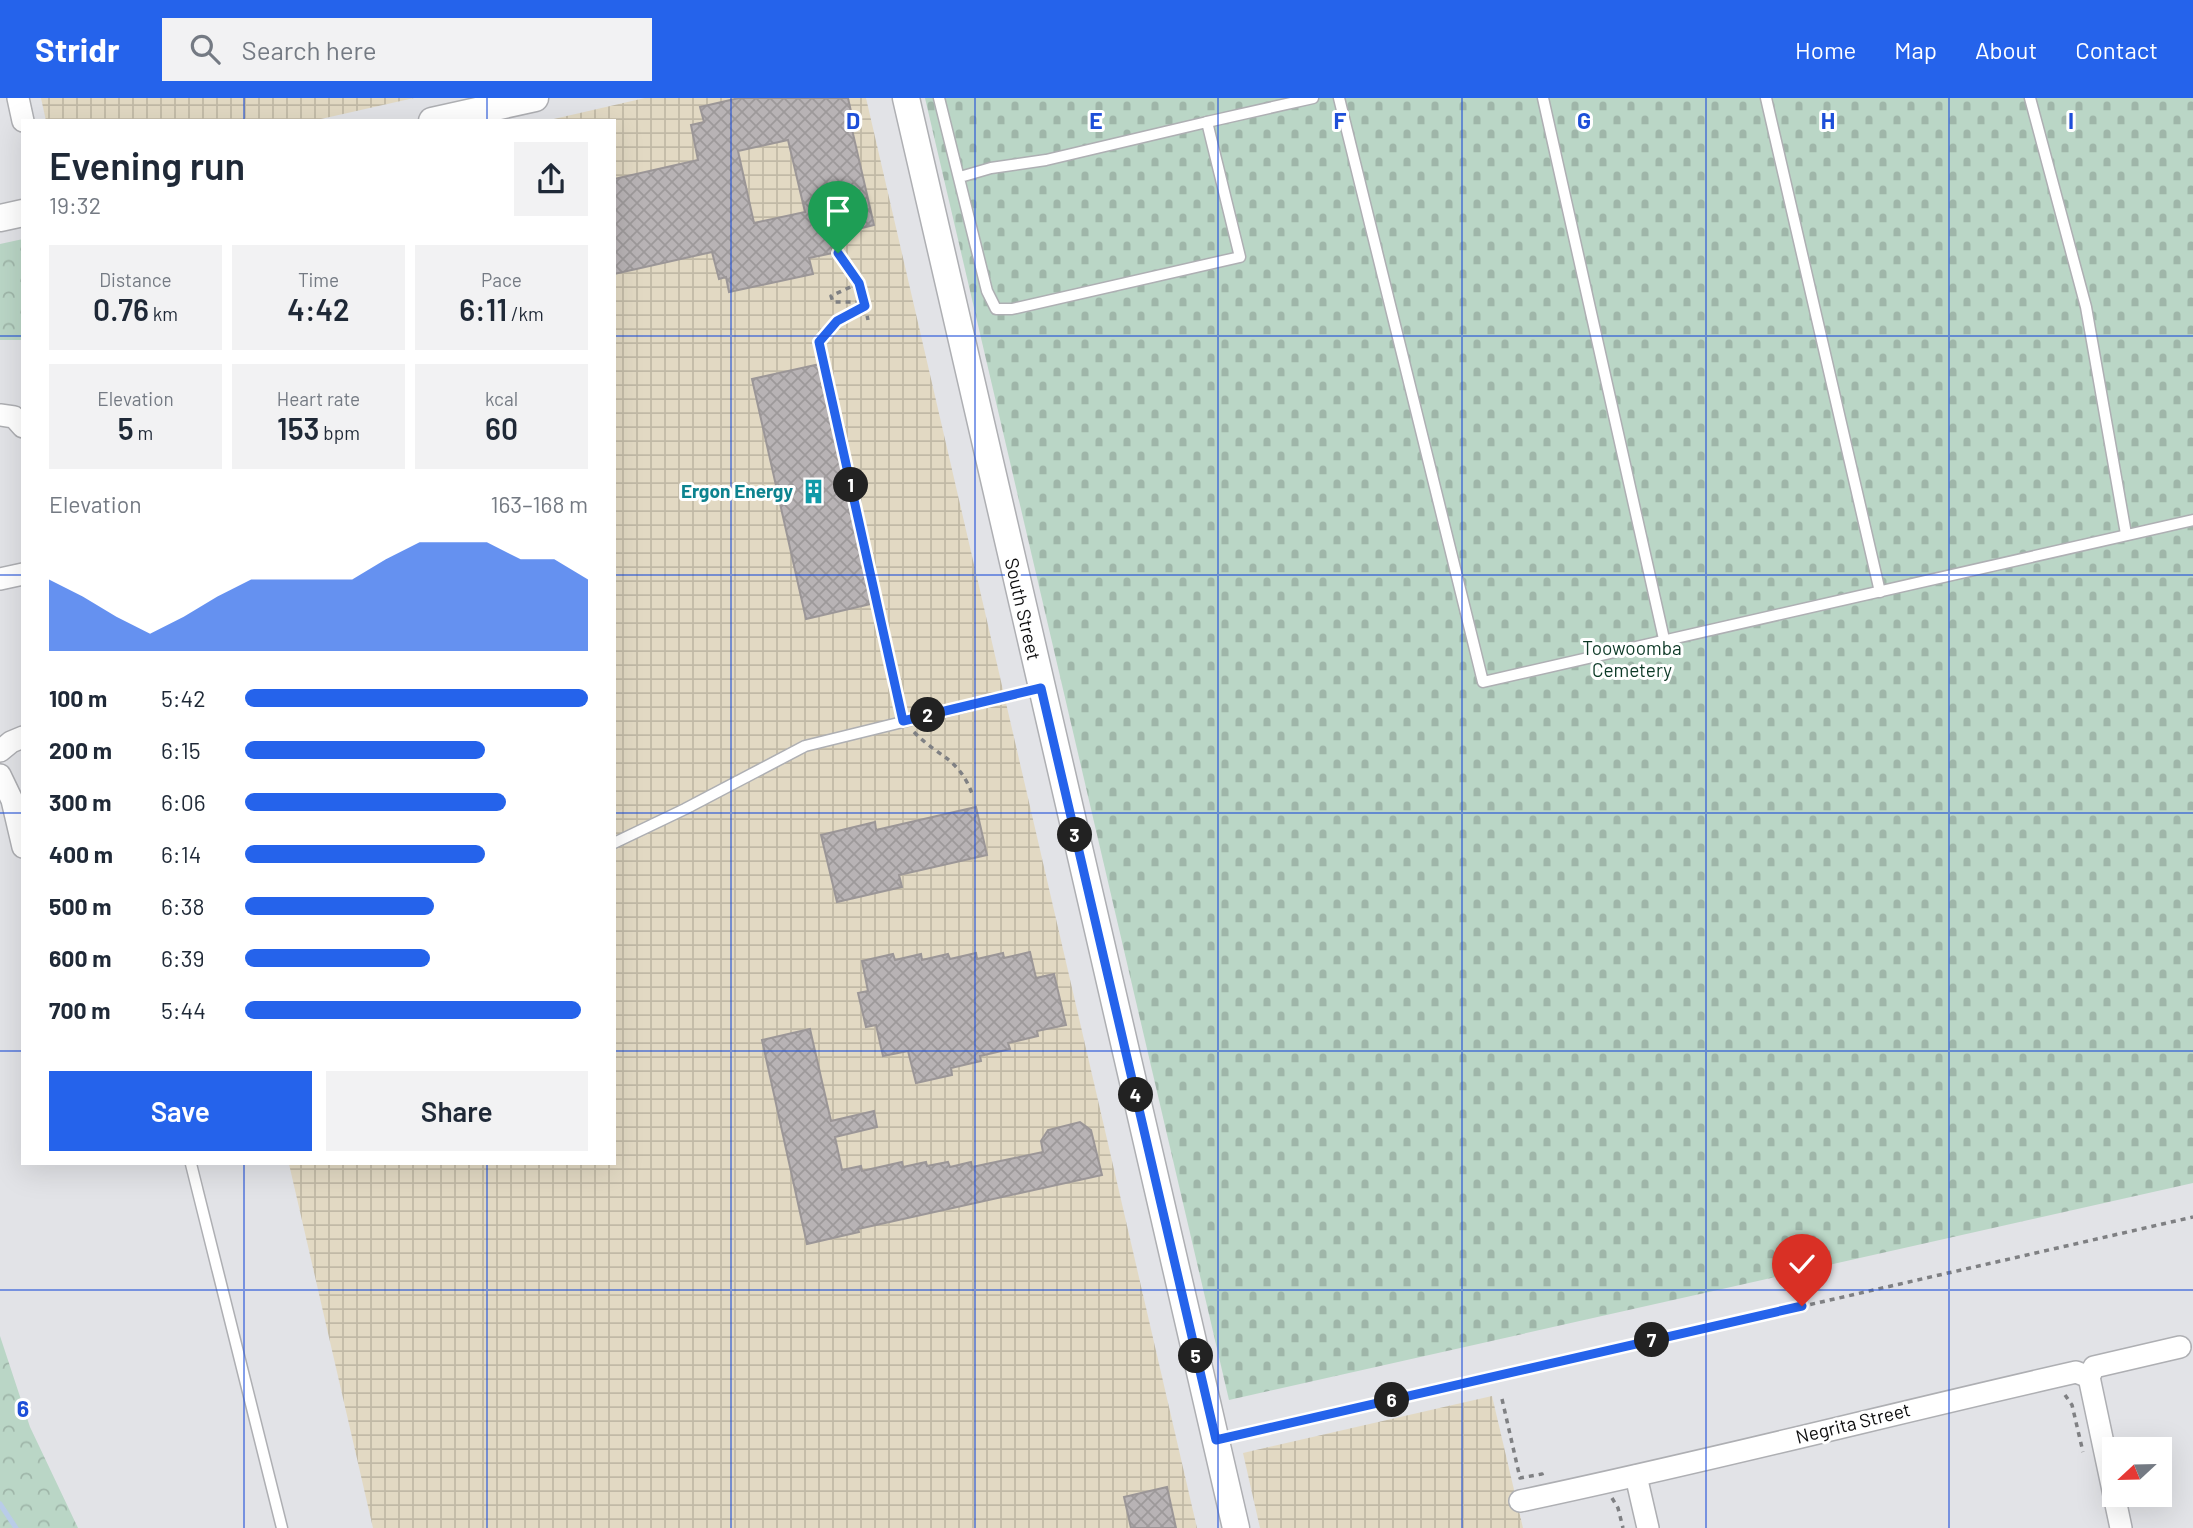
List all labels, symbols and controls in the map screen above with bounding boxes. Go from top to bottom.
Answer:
search box [162,18,652,81]
text: Stridr [35,29,120,69]
icon: search [186,30,224,68]
text: Search here [242,34,377,65]
text: Home [1795,35,1856,64]
text: Map [1894,35,1937,64]
text: About [1975,35,2037,64]
text: Contact [2075,35,2158,64]
text: D [846,106,860,134]
text: E [1089,106,1103,134]
text: F [1334,106,1347,134]
text: G [1577,106,1591,134]
text: H [1821,106,1835,134]
text: I [2068,106,2074,134]
text: Evening run [49,142,245,188]
button: share [514,142,588,216]
pin [808,181,868,253]
text: 19:32 [49,191,101,219]
icon: arrive [819,192,857,230]
text: Distance [99,268,172,291]
text: Time [298,268,339,291]
text: Pace [481,268,522,291]
text: 0.76 [93,291,149,327]
text: 4:42 [287,291,350,327]
text: 6:11 [459,291,507,327]
text: km [149,302,178,325]
text: /km [507,302,544,325]
text: Elevation [97,387,174,410]
text: Heart rate [277,387,360,410]
text: kcal [485,387,518,410]
text: 5 [118,410,134,446]
text: 153 [277,410,320,446]
text: 60 [485,410,518,446]
text: m [134,421,153,444]
text: bpm [320,421,360,444]
pin: 1 [834,468,868,502]
text: 1 [847,473,854,496]
building icon: Ergon Energy [799,477,827,505]
place label: Ergon Energy [681,479,793,502]
text: Elevation [49,490,142,518]
text: 163–168 m [490,490,588,518]
street label: South Street [1001,555,1046,662]
park label: Toowoomba Cemetery [1582,636,1682,681]
text: 100 m [49,684,107,712]
text: 5:42 [161,684,206,712]
pin: 2 [911,698,946,732]
text: 2 [922,703,933,726]
text: 200 m [49,736,112,764]
text: 6:15 [161,736,201,764]
text: 300 m [49,788,111,816]
text: 6:06 [161,788,205,816]
pin: 3 [1058,818,1092,852]
text: 3 [1069,823,1080,846]
text: 400 m [49,840,113,868]
text: 6:14 [161,840,201,868]
text: 500 m [49,892,111,920]
text: 6:38 [161,892,204,920]
text: 600 m [49,944,111,972]
text: 6:39 [161,944,204,972]
text: 700 m [49,996,110,1024]
text: 5:44 [161,996,206,1024]
button: Save [49,1071,312,1151]
button: Share [326,1071,588,1151]
pin: 4 [1118,1077,1154,1112]
text: 4 [1130,1083,1141,1106]
pin [1772,1234,1832,1306]
icon: check [1783,1245,1821,1283]
pin: 7 [1634,1322,1670,1358]
text: 7 [1647,1328,1656,1351]
pin: 5 [1178,1338,1214,1374]
text: 5 [1190,1344,1201,1367]
pin: 6 [1374,1382,1410,1418]
text: 6 [1386,1388,1397,1411]
text: 6 [17,1394,29,1422]
street label: Negrita Street [1793,1397,1913,1448]
north arrow [2102,1437,2172,1507]
map controls [2102,1437,2172,1507]

